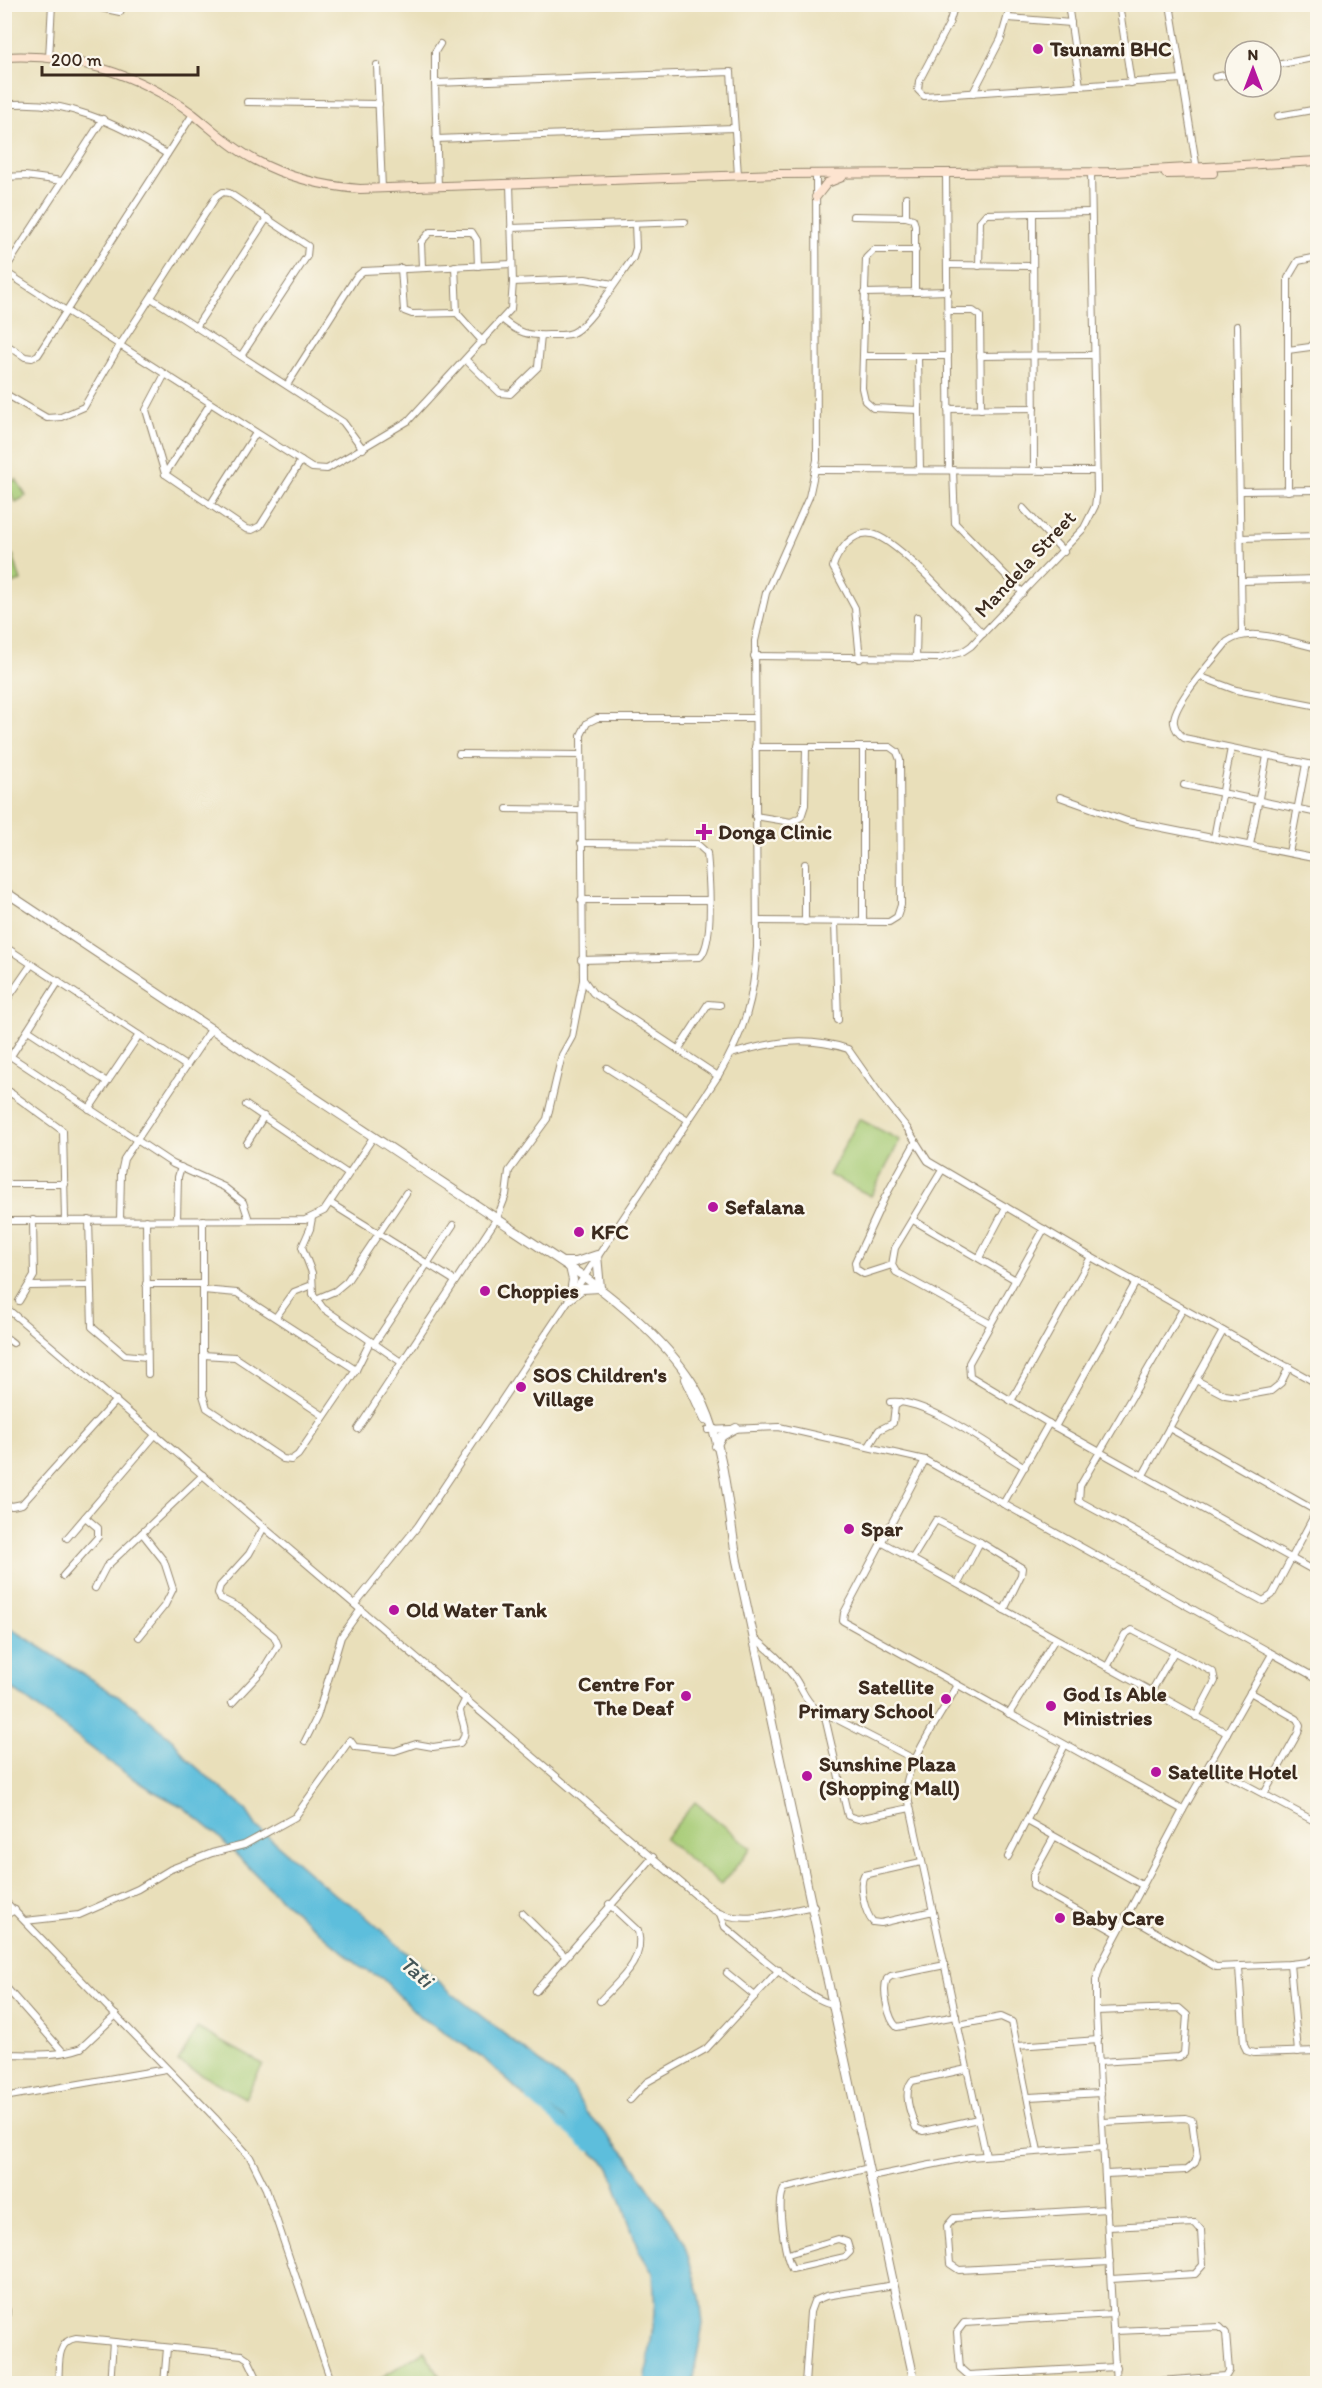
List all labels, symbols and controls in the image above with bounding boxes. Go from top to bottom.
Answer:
place label: Tsunami BHC [1049,36,1172,61]
scale bar [42,39,198,77]
north arrow [1223,39,1283,99]
marker: Tsunami BHC [1031,42,1045,56]
text: N [1248,45,1258,64]
text: 200 m [51,49,102,71]
street label: Mandela Street [969,505,1081,622]
place label: Donga Clinic [718,819,832,845]
marker: Donga Clinic [695,823,713,841]
place label: Sefalana [725,1194,806,1219]
marker: Sefalana [706,1200,720,1214]
place label: KFC [591,1219,629,1244]
marker: KFC [572,1225,586,1239]
place label: Choppies [497,1278,579,1304]
marker: Choppies [478,1284,492,1298]
place label: SOS Children's Village [533,1362,667,1412]
marker: SOS Children's Village [514,1380,528,1394]
place label: Spar [861,1516,904,1542]
marker: Spar [842,1522,856,1536]
place label: Old Water Tank [406,1597,548,1622]
marker: Old Water Tank [387,1603,401,1617]
place label: Centre For The Deaf [578,1671,675,1720]
place label: Satellite Primary School [798,1674,935,1724]
place label: God Is Able Ministries [1063,1681,1167,1730]
marker: Centre For The Deaf [679,1689,693,1703]
marker: Satellite Primary School [939,1692,953,1706]
marker: God Is Able Ministries [1044,1699,1058,1713]
place label: Sunshine Plaza (Shopping Mall) [819,1751,960,1801]
place label: Satellite Hotel [1168,1759,1299,1784]
marker: Satellite Hotel [1149,1765,1163,1779]
marker: Sunshine Plaza (Shopping Mall) [800,1769,814,1783]
place label: Baby Care [1072,1905,1164,1931]
marker: Baby Care [1053,1911,1067,1925]
water label: Tati [394,1950,441,1995]

